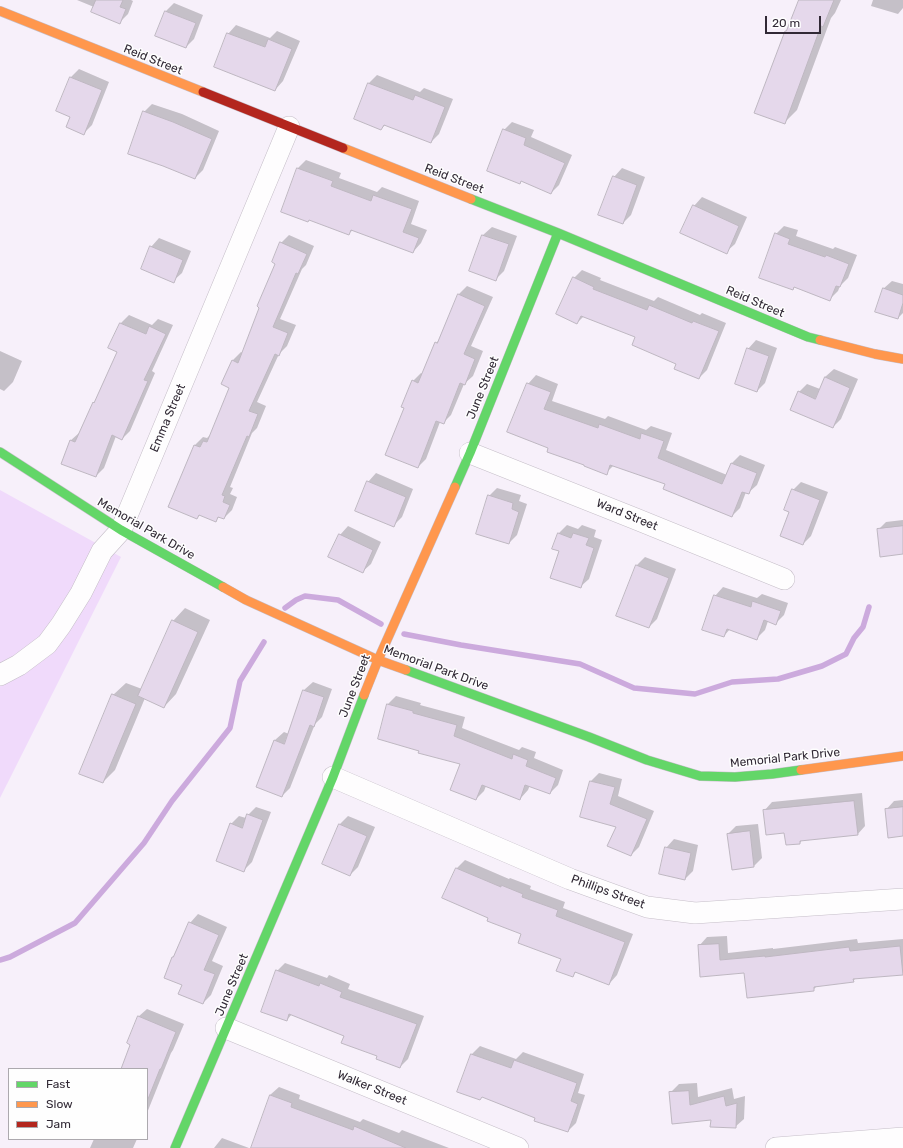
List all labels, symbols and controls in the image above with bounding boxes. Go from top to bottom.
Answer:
scale bar [767,8,823,34]
text: 20 m [772,16,800,30]
street label: Reid Street [121,42,185,78]
street label: Reid Street [422,161,486,197]
street label: Reid Street [724,283,786,321]
street label: June Street [464,355,502,421]
street label: Emma Street [147,382,189,454]
street label: Memorial Park Drive [95,495,197,563]
street label: Ward Street [594,496,660,534]
street label: Memorial Park Drive [382,642,490,694]
street label: June Street [336,652,374,720]
street label: Memorial Park Drive [729,745,841,771]
street label: Phillips Street [569,872,647,912]
street label: June Street [212,952,252,1018]
legend [8,1068,148,1140]
street label: Walker Street [335,1068,409,1108]
text: Fast [46,1077,70,1091]
text: Slow [46,1097,73,1111]
text: Jam [46,1117,71,1131]

